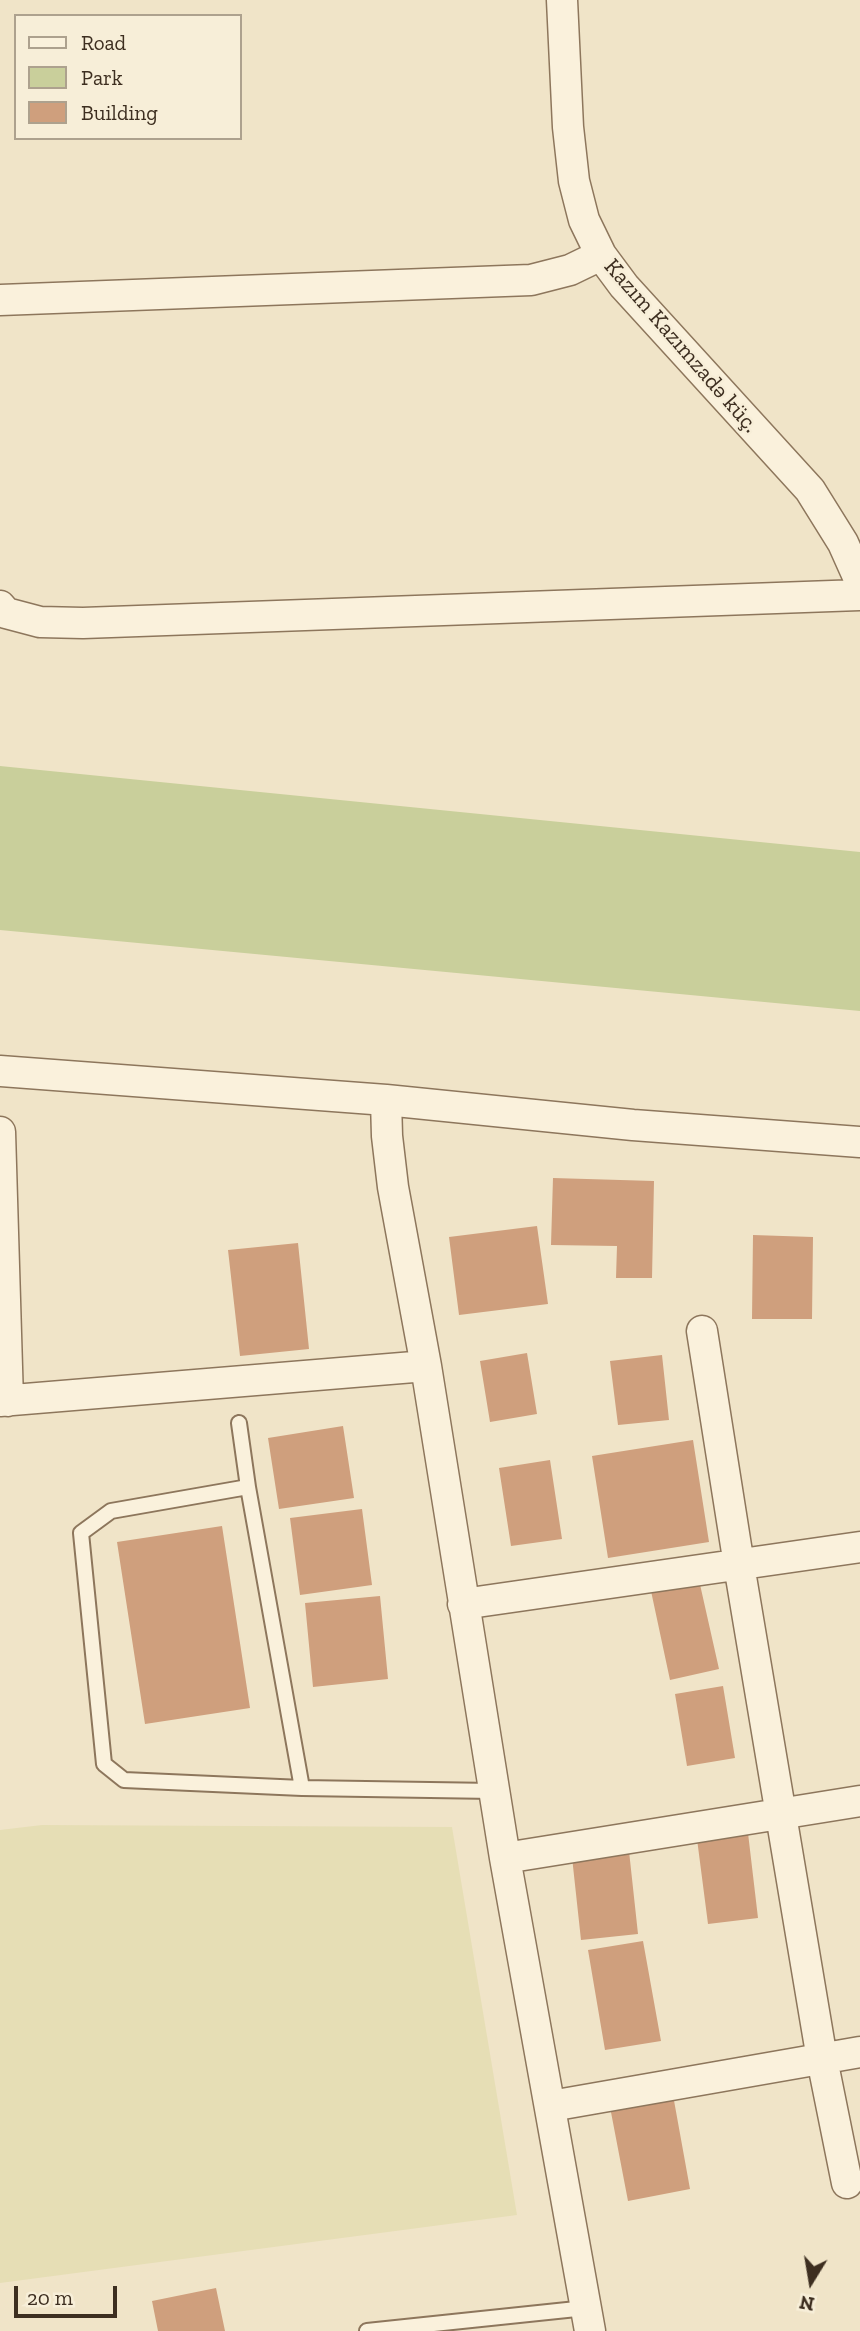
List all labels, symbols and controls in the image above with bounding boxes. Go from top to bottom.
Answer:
legend [14,14,242,140]
text: Road [81,30,126,55]
text: Park [81,65,123,90]
text: Building [81,100,158,125]
street label: Kazım Kazımzadə küç. [598,253,764,439]
north arrow [776,2247,846,2317]
scale bar [18,2272,121,2316]
text: 20 m [27,2285,73,2310]
text: N [798,2290,816,2316]

